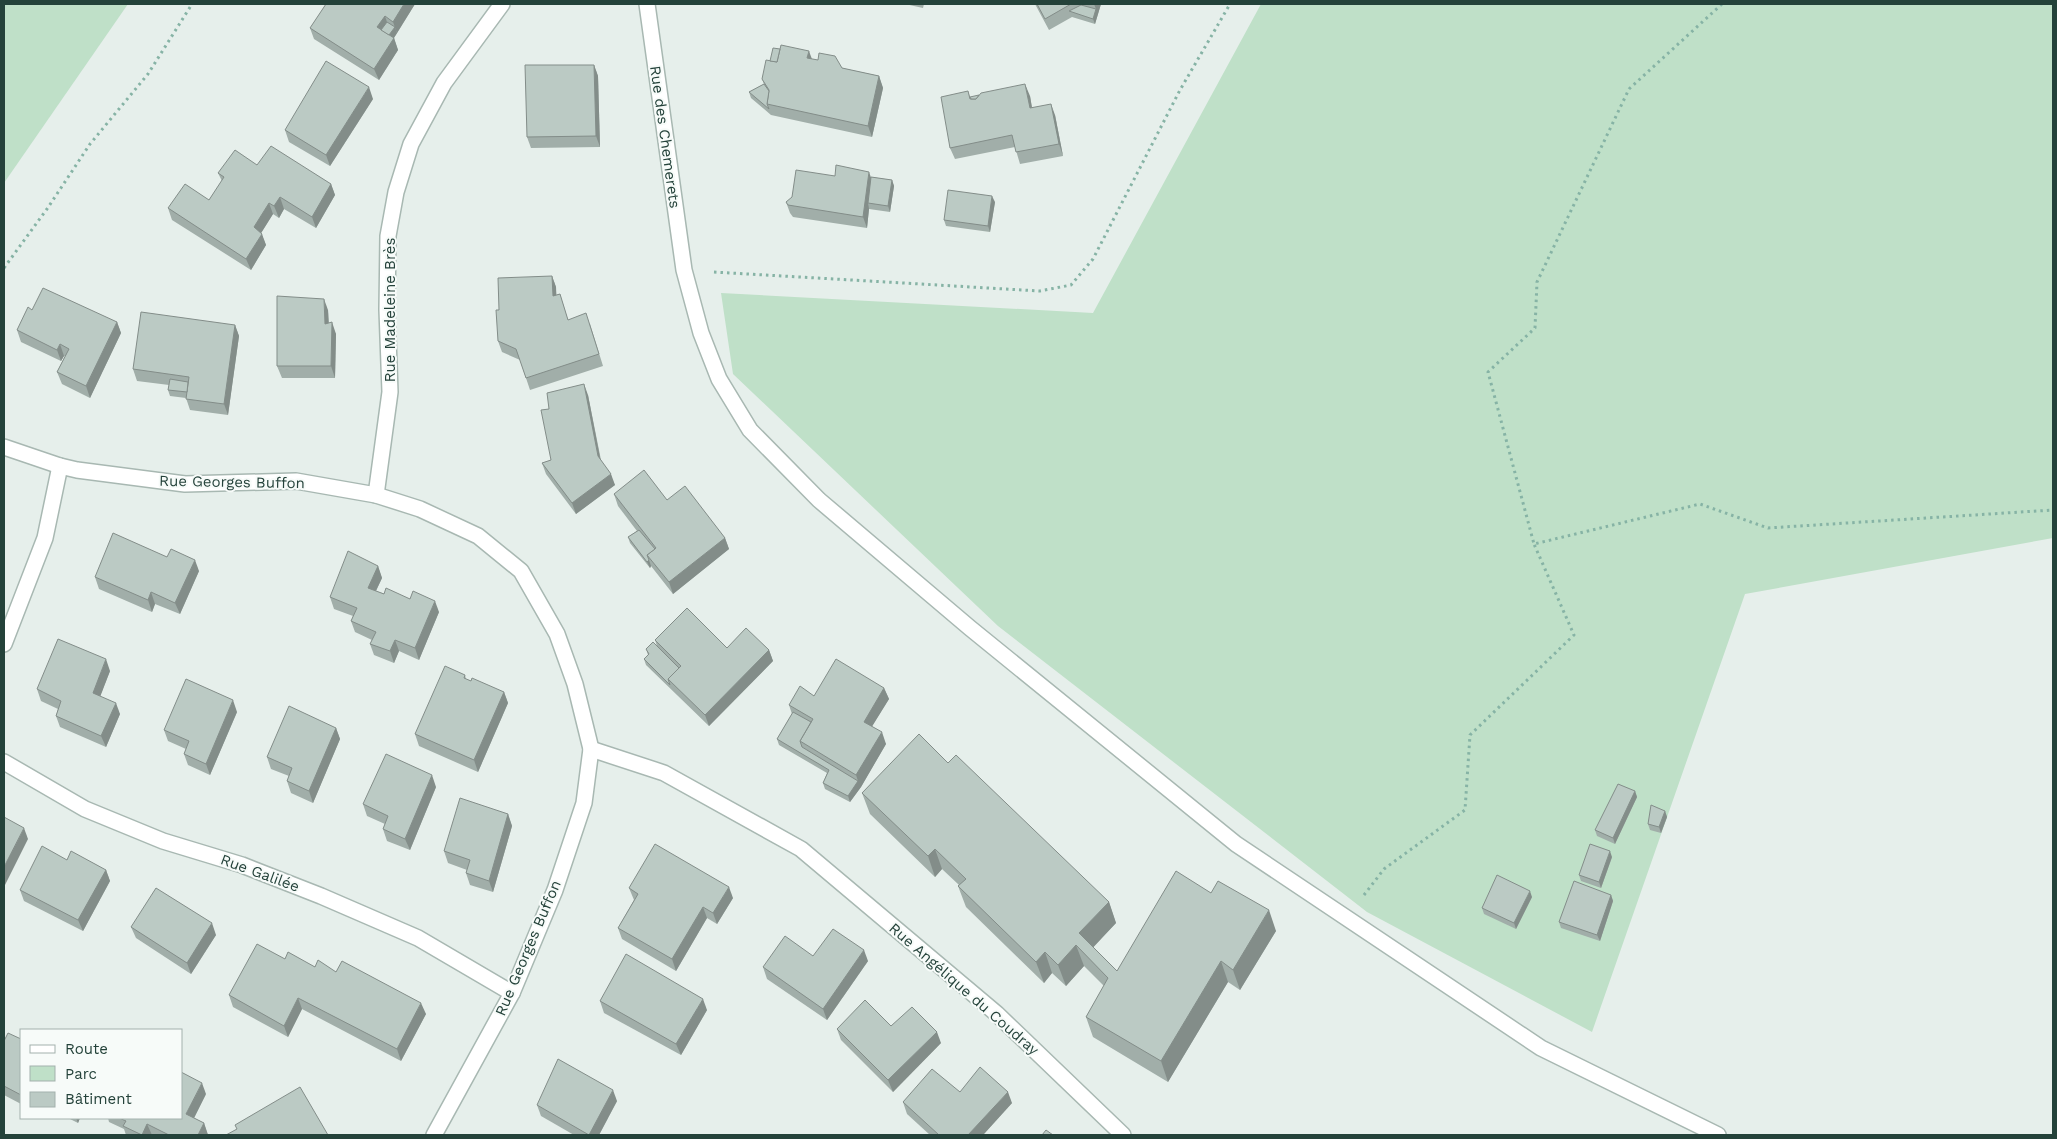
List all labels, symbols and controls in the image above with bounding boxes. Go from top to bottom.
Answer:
street label: Rue des Chemerets [646,65,684,209]
street label: Rue Madeleine Brès [381,238,399,382]
street label: Rue Georges Buffon [159,472,305,492]
street label: Rue Galilée [218,850,302,896]
street label: Rue Georges Buffon [491,877,565,1019]
street label: Rue Angélique du Coudray [885,919,1043,1059]
legend [20,1029,182,1119]
text: Route [65,1040,108,1058]
text: Parc [65,1065,97,1083]
text: Bâtiment [65,1090,132,1108]

